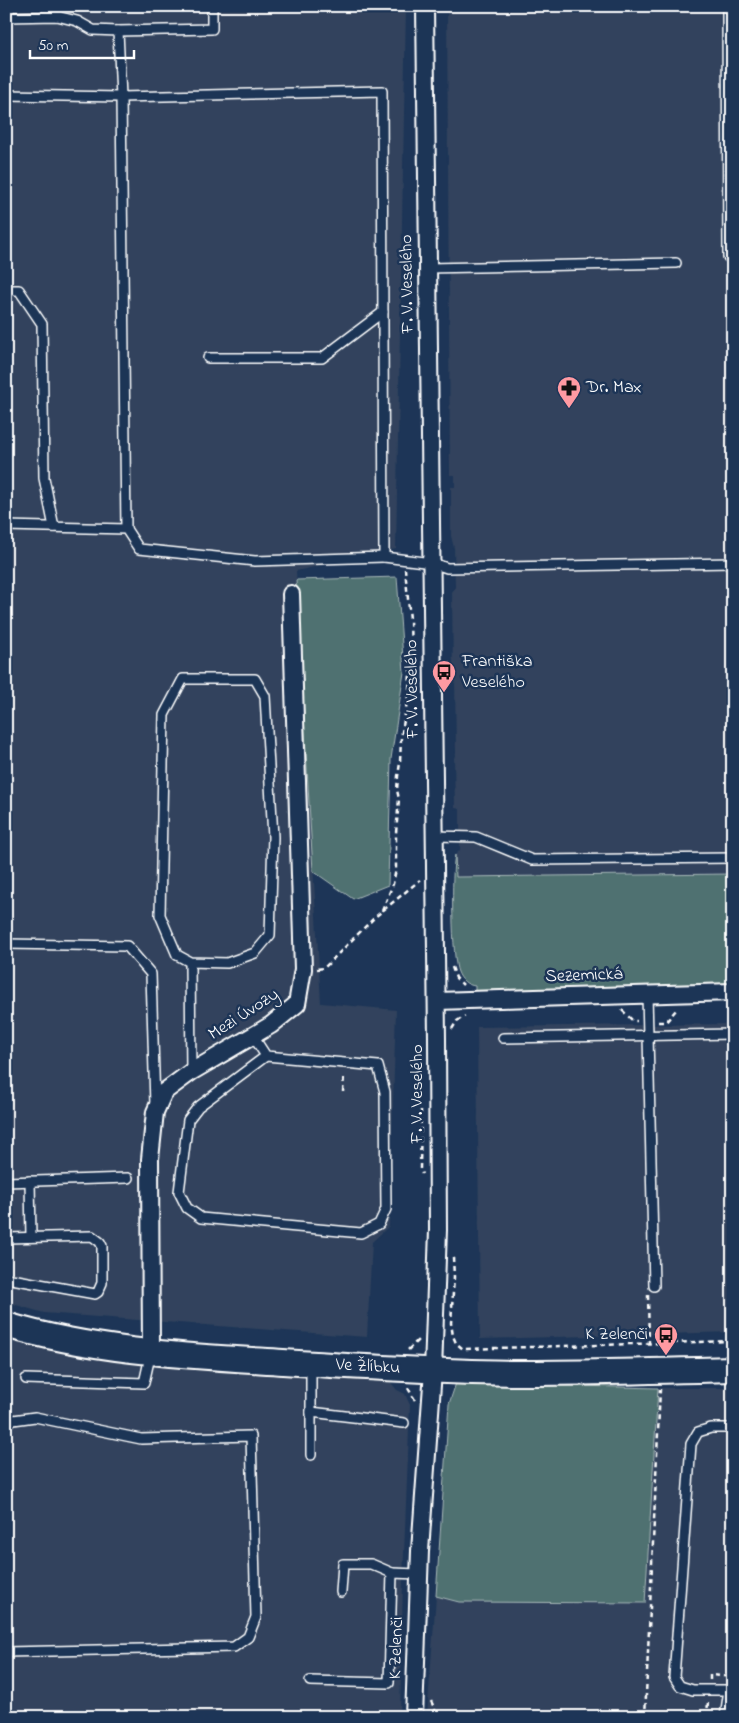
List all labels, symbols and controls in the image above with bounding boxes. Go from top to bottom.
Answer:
scale bar [30,28,134,60]
text: 50 m [38,35,69,57]
street label: F. V. Veselého [394,234,422,335]
pharmacy icon: Dr. Max [556,375,582,409]
place label: Dr. Max [585,375,642,401]
street label: F. V. Veselého [399,639,427,740]
place label: Františka Veselého [461,649,532,696]
bus stop icon: Františka Veselého [431,659,457,693]
street label: Sezemická [545,962,623,990]
street label: Mezi Úvozy [204,982,284,1048]
street label: F. V. Veselého [405,1044,431,1145]
place label: K Zelenči [585,1322,648,1348]
bus stop icon: K Zelenči [653,1322,679,1356]
street label: Ve Žlíbku [334,1352,401,1382]
street label: K Zelenči [383,1616,411,1680]

